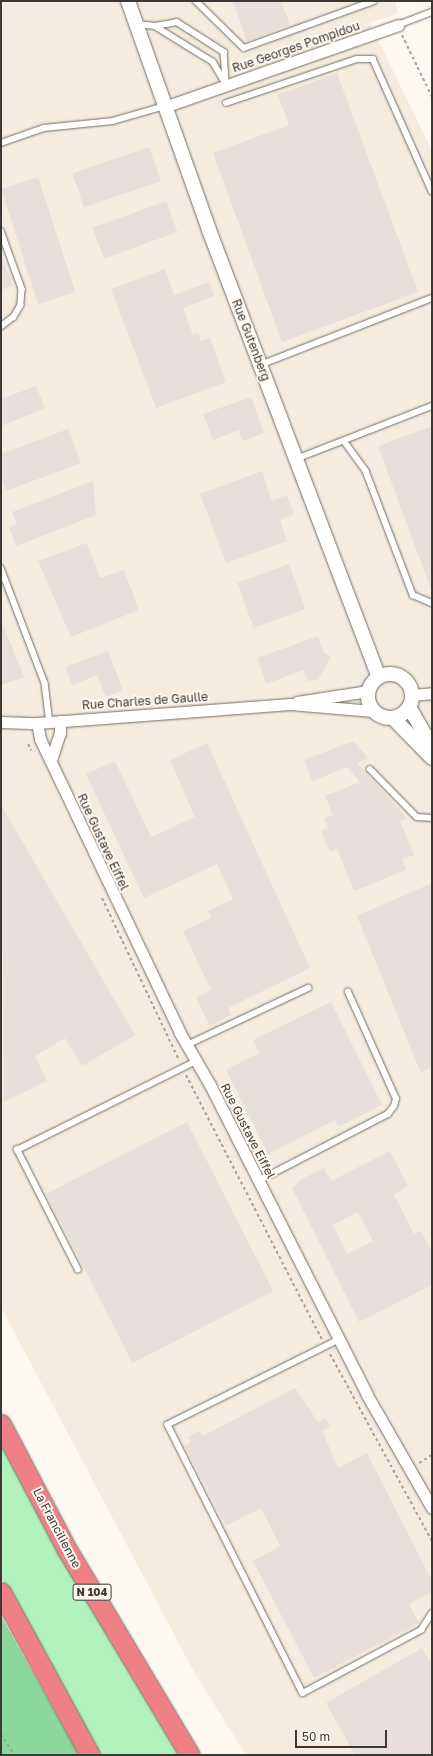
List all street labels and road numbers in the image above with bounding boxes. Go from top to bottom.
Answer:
street label: Rue Georges Pompidou [230,18,362,76]
street label: Rue Gutenberg [229,297,273,383]
street label: Rue Charles de Gaulle [81,689,209,713]
street label: Rue Gustave Eiffel [74,791,132,893]
street label: Rue Gustave Eiffel [218,1081,278,1181]
street label: La Francilienne [30,1486,84,1570]
road number: N 104 [72,1583,112,1601]

